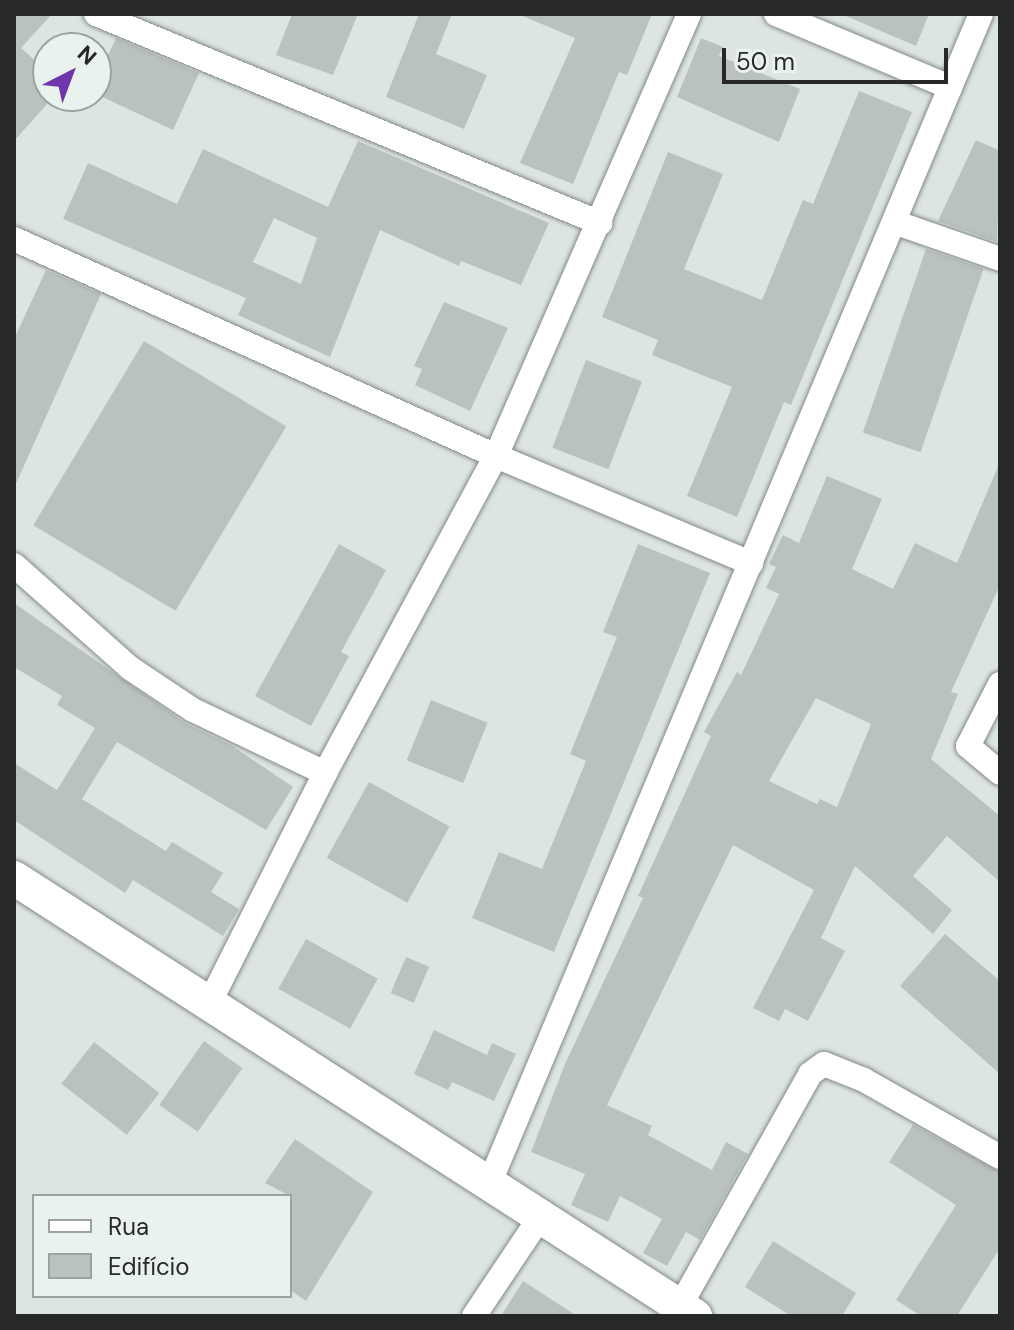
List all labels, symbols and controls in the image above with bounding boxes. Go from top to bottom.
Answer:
north arrow [32,32,112,112]
scale bar [726,32,952,82]
text: N [71,39,103,71]
text: 50 m [736,46,795,77]
legend [32,1194,292,1298]
text: Rua [108,1211,149,1242]
text: Edifício [108,1251,190,1282]

